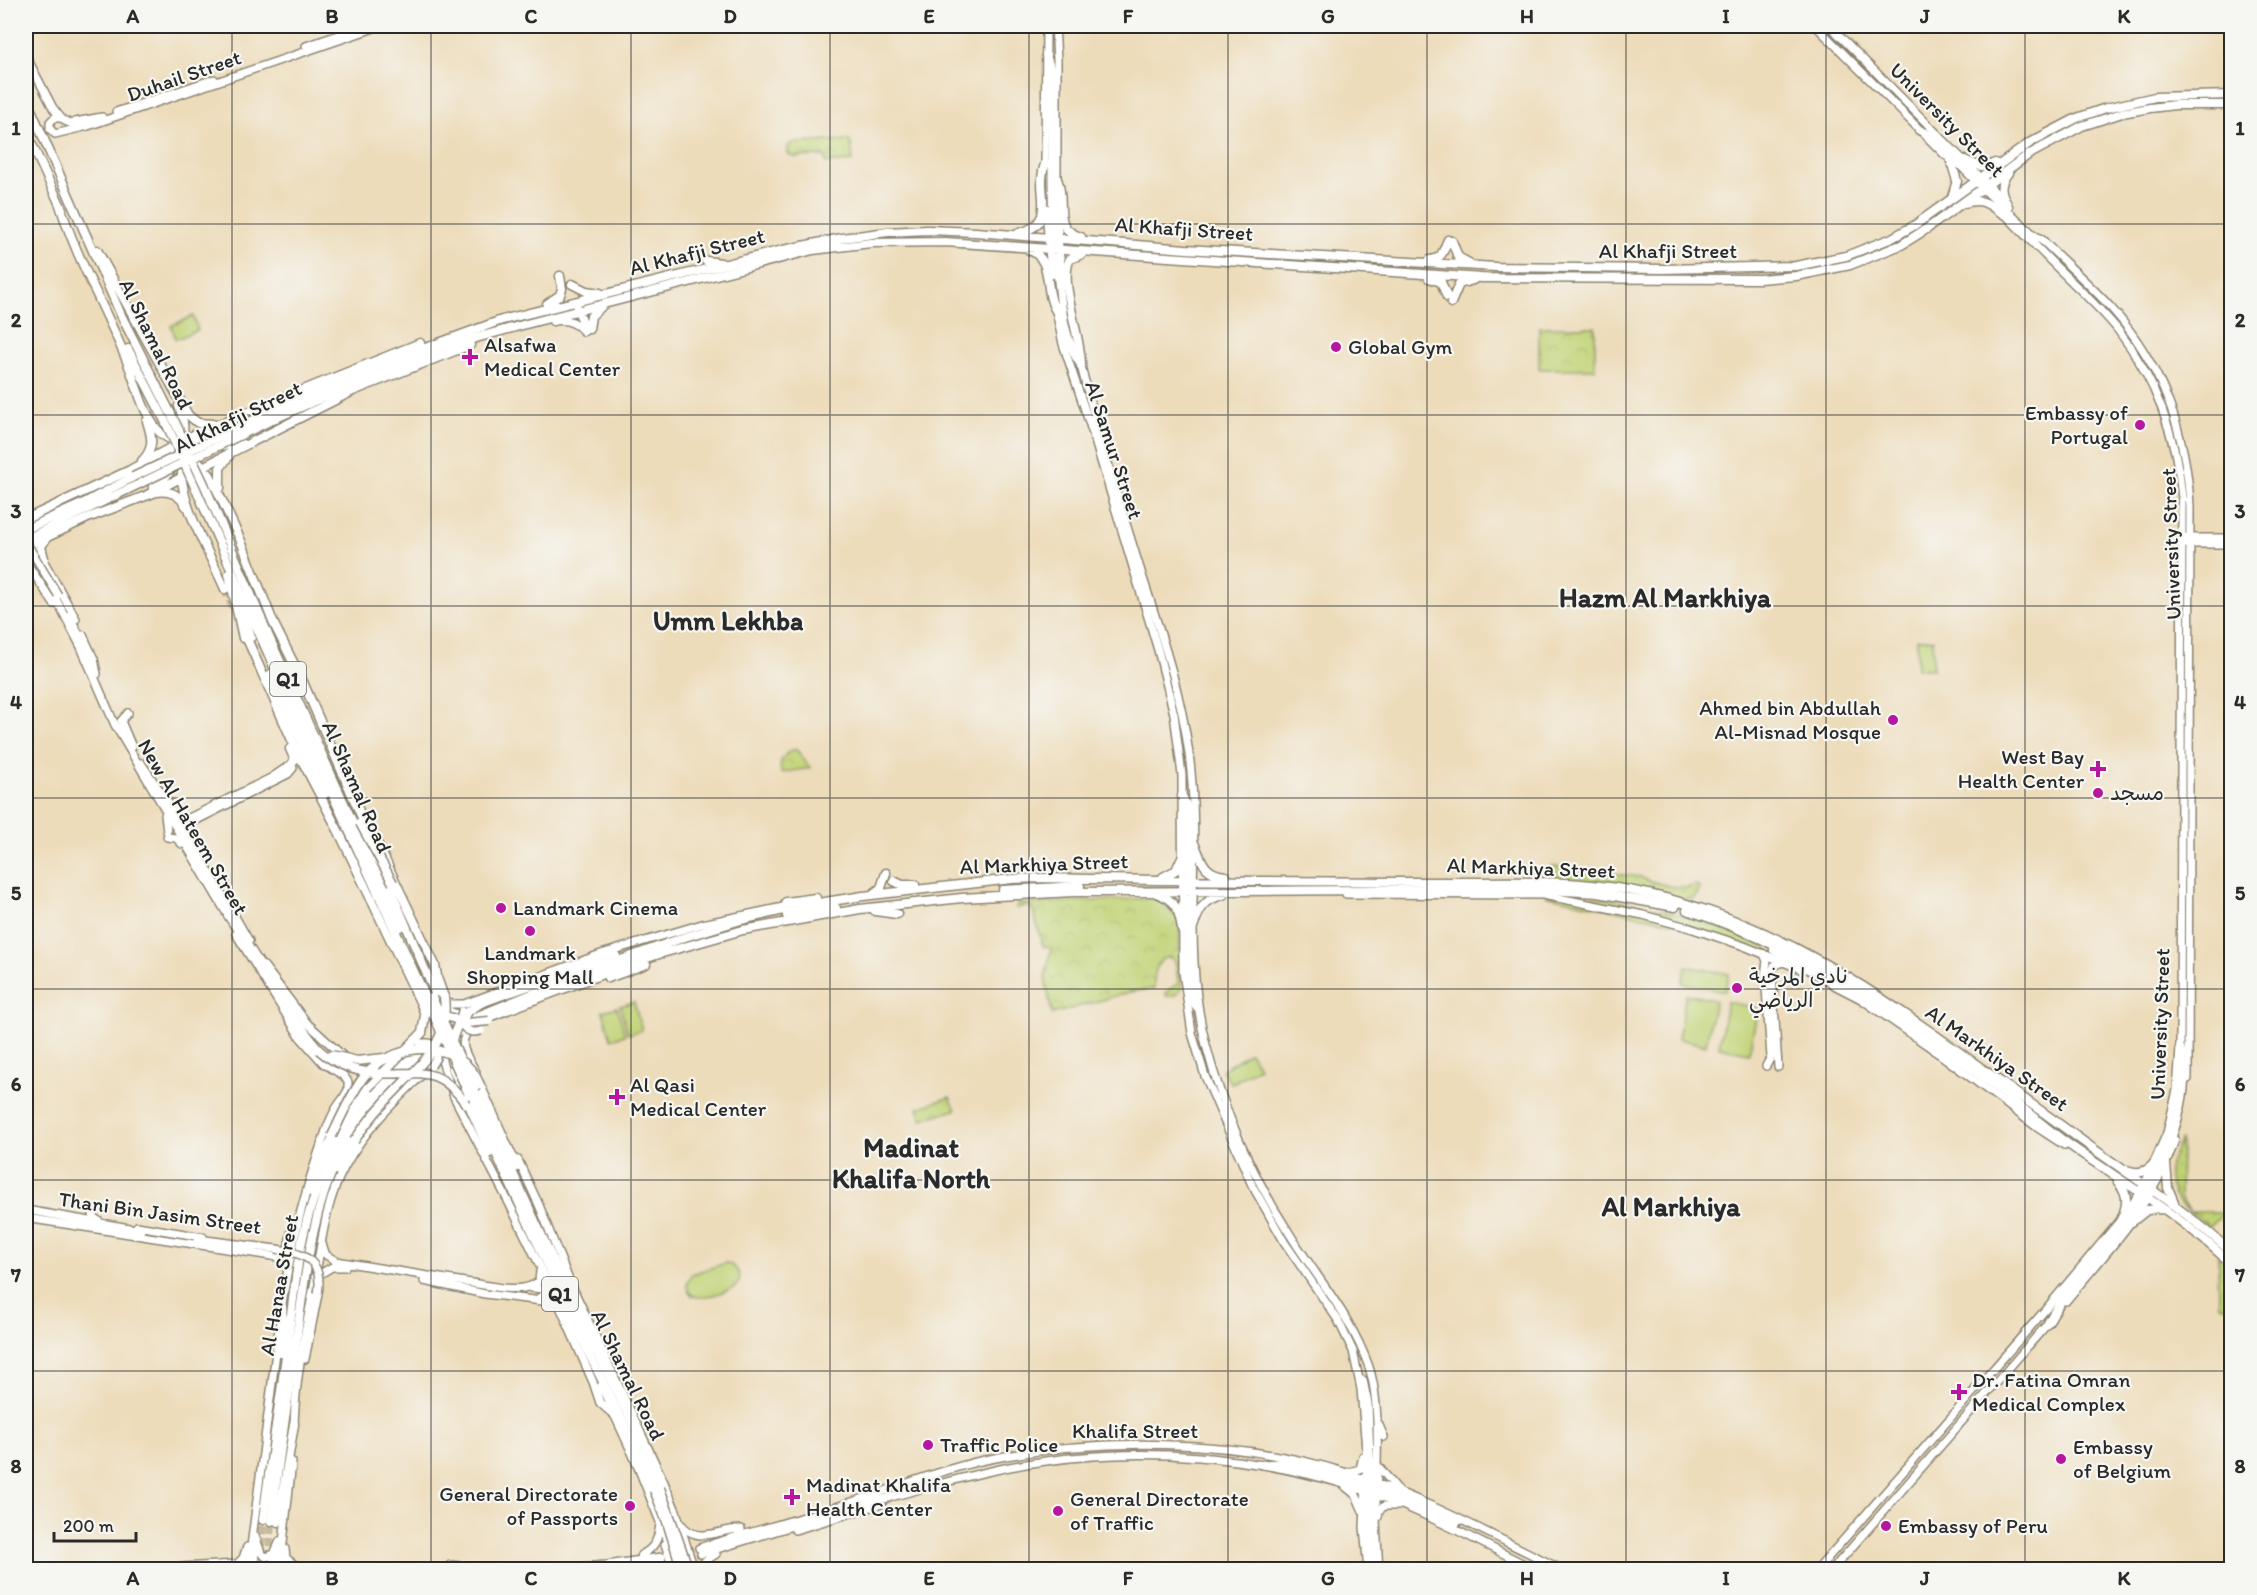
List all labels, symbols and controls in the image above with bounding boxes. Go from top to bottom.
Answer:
text: A [126,4,140,28]
text: B [326,4,339,28]
text: C [525,4,538,28]
text: D [723,4,737,28]
text: E [923,4,935,28]
text: F [1123,4,1134,28]
text: G [1321,4,1335,28]
text: H [1520,4,1534,28]
text: I [1722,4,1730,28]
text: J [1919,4,1930,28]
text: K [2118,4,2132,28]
street label: Duhail Street [123,44,244,107]
street label: University Street [1885,57,2010,182]
text: 1 [11,116,21,140]
text: 1 [2235,116,2245,140]
street label: Al Khafji Street [1114,211,1254,246]
street label: Al Khafji Street [627,223,767,280]
street label: Al Khafji Street [1599,238,1737,263]
street label: Al Shamal Road [114,275,199,413]
text: 2 [11,308,22,332]
text: 2 [2235,308,2246,332]
place label: Alsafwa Medical Center [484,332,621,381]
place label: Global Gym [1348,334,1452,359]
marker: Global Gym [1329,340,1343,354]
marker: Alsafwa Medical Center [461,348,479,366]
street label: Al Khafji Street [170,375,306,458]
street label: Al Samur Street [1080,378,1149,522]
place label: Embassy of Portugal [2025,400,2128,449]
marker: Embassy of Portugal [2133,418,2147,432]
street label: University Street [2155,468,2186,620]
text: 3 [11,499,22,523]
text: 3 [2235,499,2246,523]
district label: Hazm Al Markhiya [1559,581,1772,614]
district label: Umm Lekhba [653,604,804,637]
road number: Q1 [270,662,306,696]
text: 4 [10,690,22,714]
text: 4 [2234,690,2246,714]
place label: Ahmed bin Abdullah Al-Misnad Mosque [1699,695,1882,744]
marker: Ahmed bin Abdullah Al-Misnad Mosque [1886,713,1900,727]
street label: Al Shamal Road [317,717,398,857]
street label: New Al Hateem Street [133,734,254,919]
place label: West Bay Health Center [1958,744,2085,793]
marker: West Bay Health Center [2089,760,2107,778]
place label: مسجد [2110,780,2164,805]
marker: مسجد [2091,786,2105,800]
street label: Al Markhiya Street [959,848,1129,879]
street label: Al Markhiya Street [1446,852,1616,883]
text: 5 [11,881,22,905]
text: 5 [2235,881,2246,905]
place label: Landmark Cinema [513,895,678,920]
marker: Landmark Cinema [494,901,508,915]
marker: Landmark Shopping Mall [523,924,537,938]
place label: Landmark Shopping Mall [466,940,594,989]
street label: University Street [2144,948,2175,1100]
place label: نادي المرخية الرياضي [1749,963,1848,1019]
marker: نادي المرخية الرياضي [1730,981,1744,995]
street label: Al Markhiya Street [1921,999,2074,1116]
text: 6 [11,1072,22,1096]
place label: Al Qasi Medical Center [630,1072,767,1121]
text: 6 [2235,1072,2246,1096]
marker: Al Qasi Medical Center [608,1088,626,1106]
district label: Madinat Khalifa North [832,1131,991,1195]
street label: Thani Bin Jasim Street [57,1186,263,1239]
district label: Al Markhiya [1601,1190,1741,1223]
street label: Al Hanaa Street [254,1212,303,1357]
text: 7 [10,1263,21,1287]
text: 7 [2234,1263,2245,1287]
road number: Q1 [542,1277,578,1311]
street label: Al Shamal Road [586,1306,671,1444]
place label: Dr. Fatina Omran Medical Complex [1972,1367,2130,1416]
marker: Dr. Fatina Omran Medical Complex [1950,1383,1968,1401]
street label: Khalifa Street [1072,1418,1198,1443]
place label: Traffic Police [940,1432,1058,1457]
place label: Embassy of Belgium [2073,1434,2172,1483]
marker: Traffic Police [921,1438,935,1452]
marker: Embassy of Belgium [2054,1452,2068,1466]
text: 8 [11,1454,22,1478]
text: 8 [2235,1454,2246,1478]
place label: Madinat Khalifa Health Center [806,1472,951,1521]
place label: General Directorate of Passports [439,1481,618,1530]
place label: General Directorate of Traffic [1070,1486,1249,1535]
marker: Madinat Khalifa Health Center [783,1488,801,1506]
marker: General Directorate of Passports [623,1499,637,1513]
marker: General Directorate of Traffic [1051,1504,1065,1518]
scale bar [54,1505,136,1543]
place label: Embassy of Peru [1898,1513,2048,1538]
text: 200 m [63,1515,114,1537]
marker: Embassy of Peru [1879,1519,1893,1533]
text: A [126,1566,140,1590]
text: B [326,1566,339,1590]
text: C [525,1566,538,1590]
text: D [723,1566,737,1590]
text: E [923,1566,935,1590]
text: F [1123,1566,1134,1590]
text: G [1321,1566,1335,1590]
text: H [1520,1566,1534,1590]
text: I [1722,1566,1730,1590]
text: J [1919,1566,1930,1590]
text: K [2118,1566,2132,1590]

